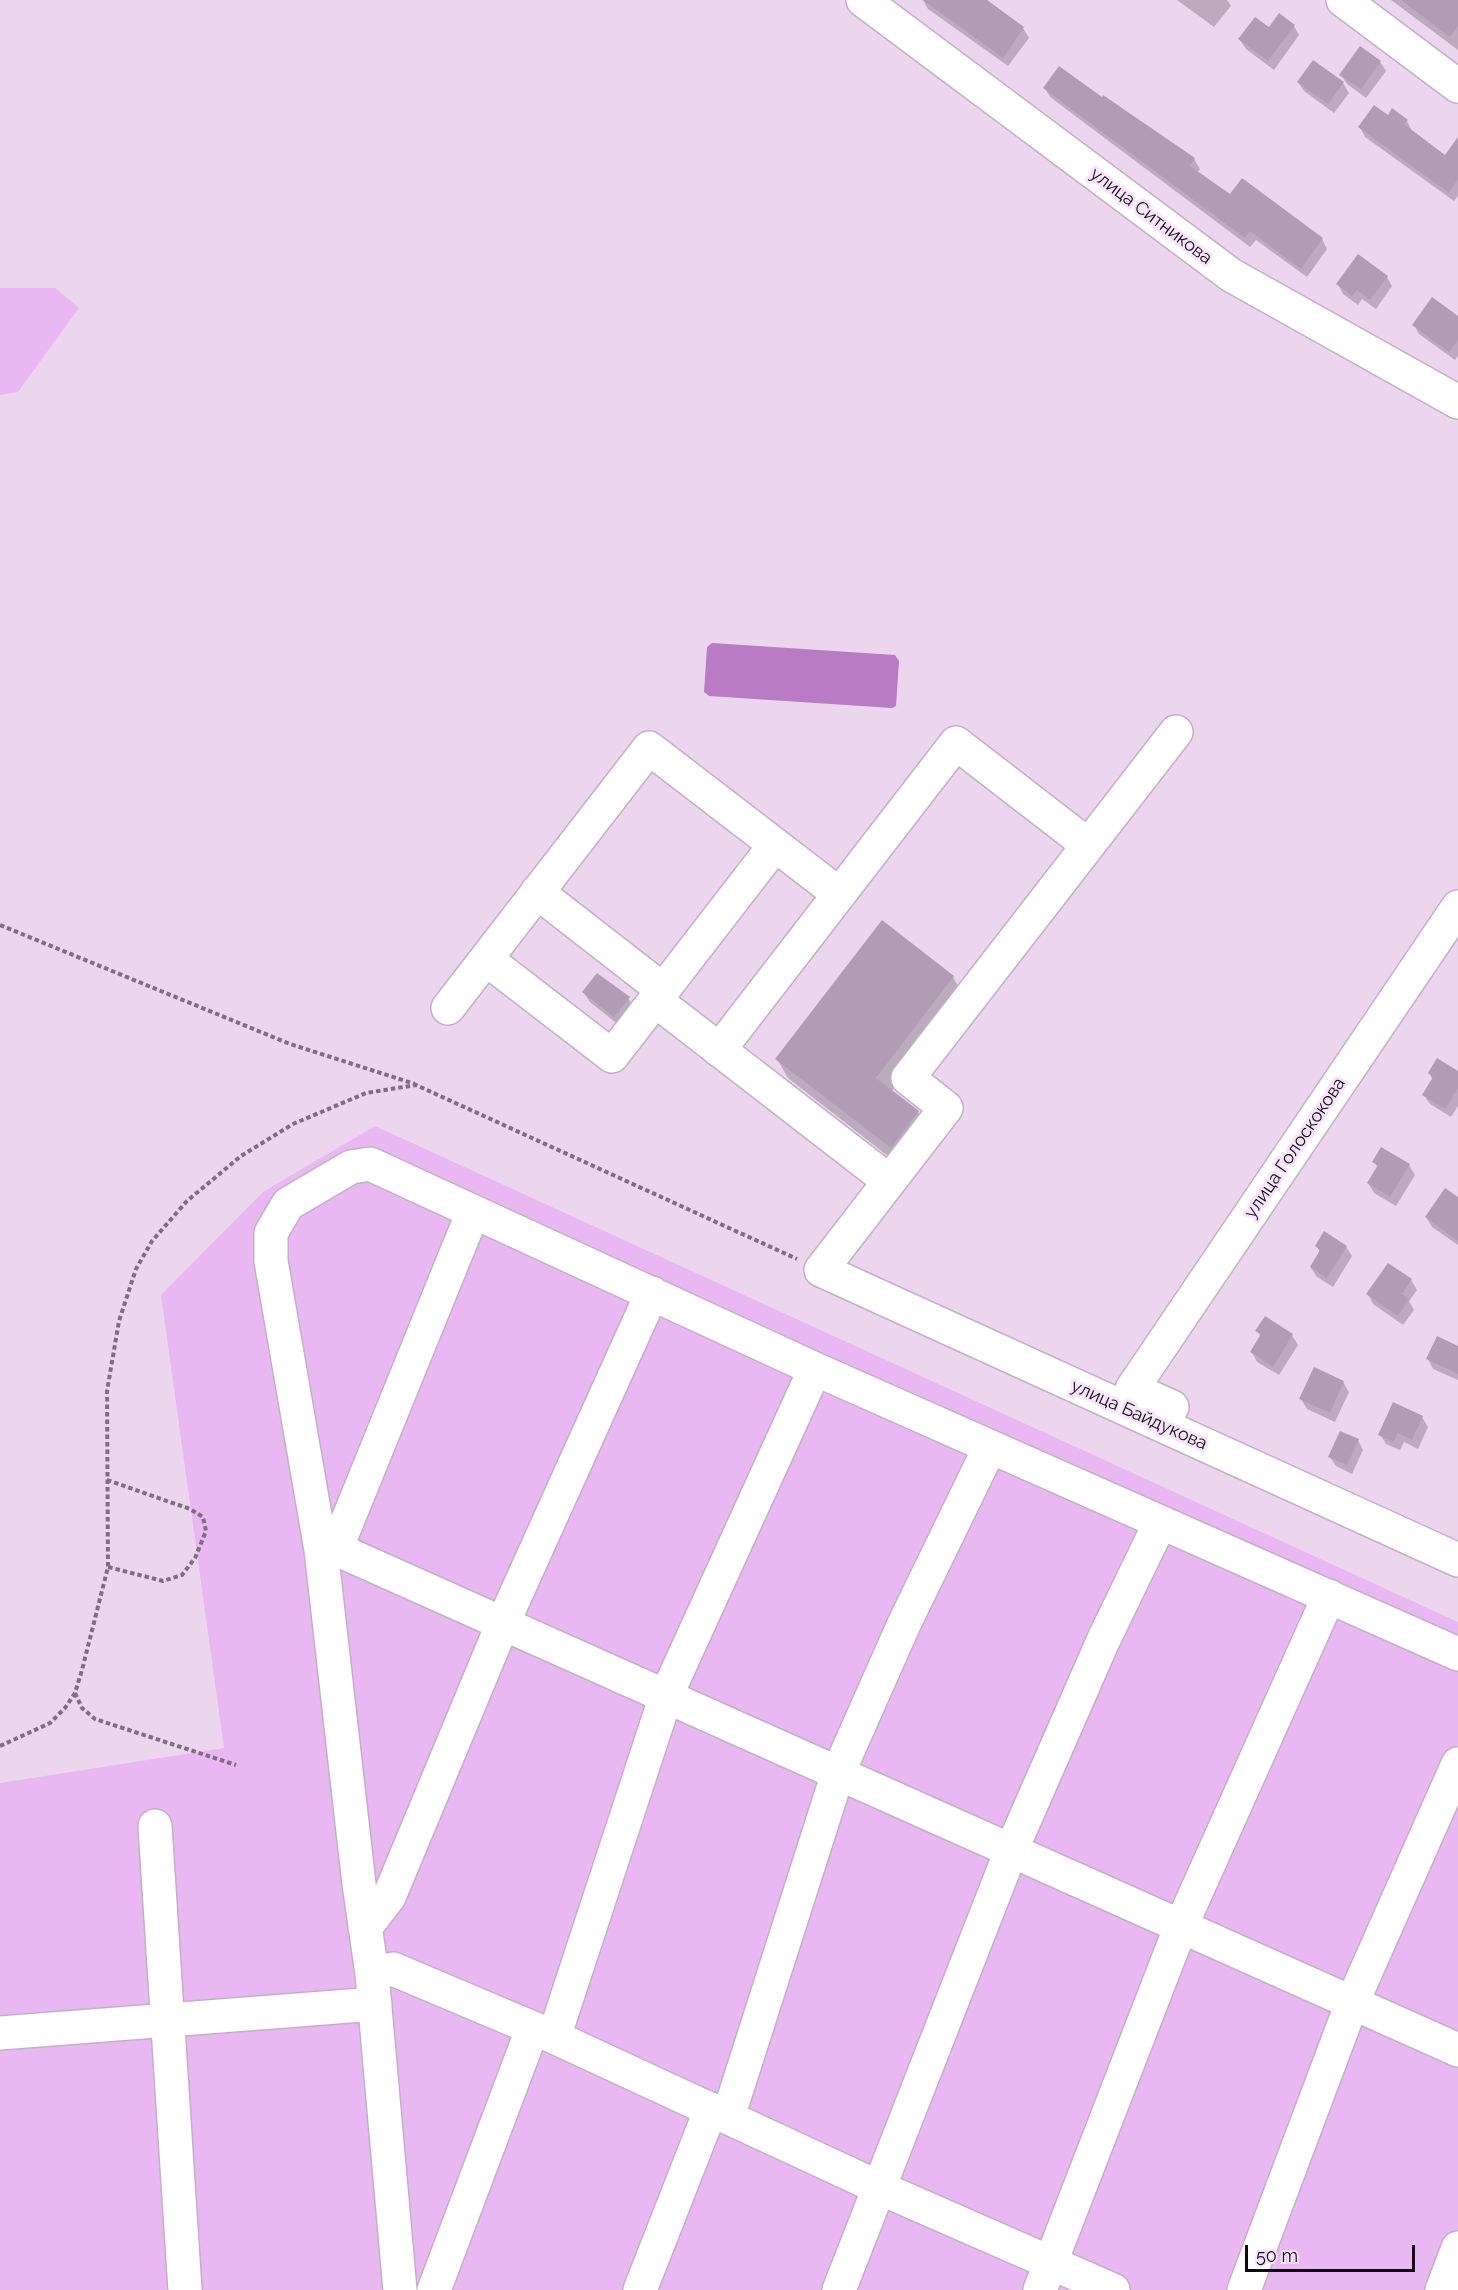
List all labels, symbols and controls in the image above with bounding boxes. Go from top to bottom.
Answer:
street label: улица Ситникова [1086,163,1216,269]
street label: улица Голоскокова [1240,1074,1350,1222]
street label: улица Байдукова [1067,1375,1211,1455]
scale bar [1248,2233,1418,2271]
text: 50 m [1256,2245,1298,2266]

